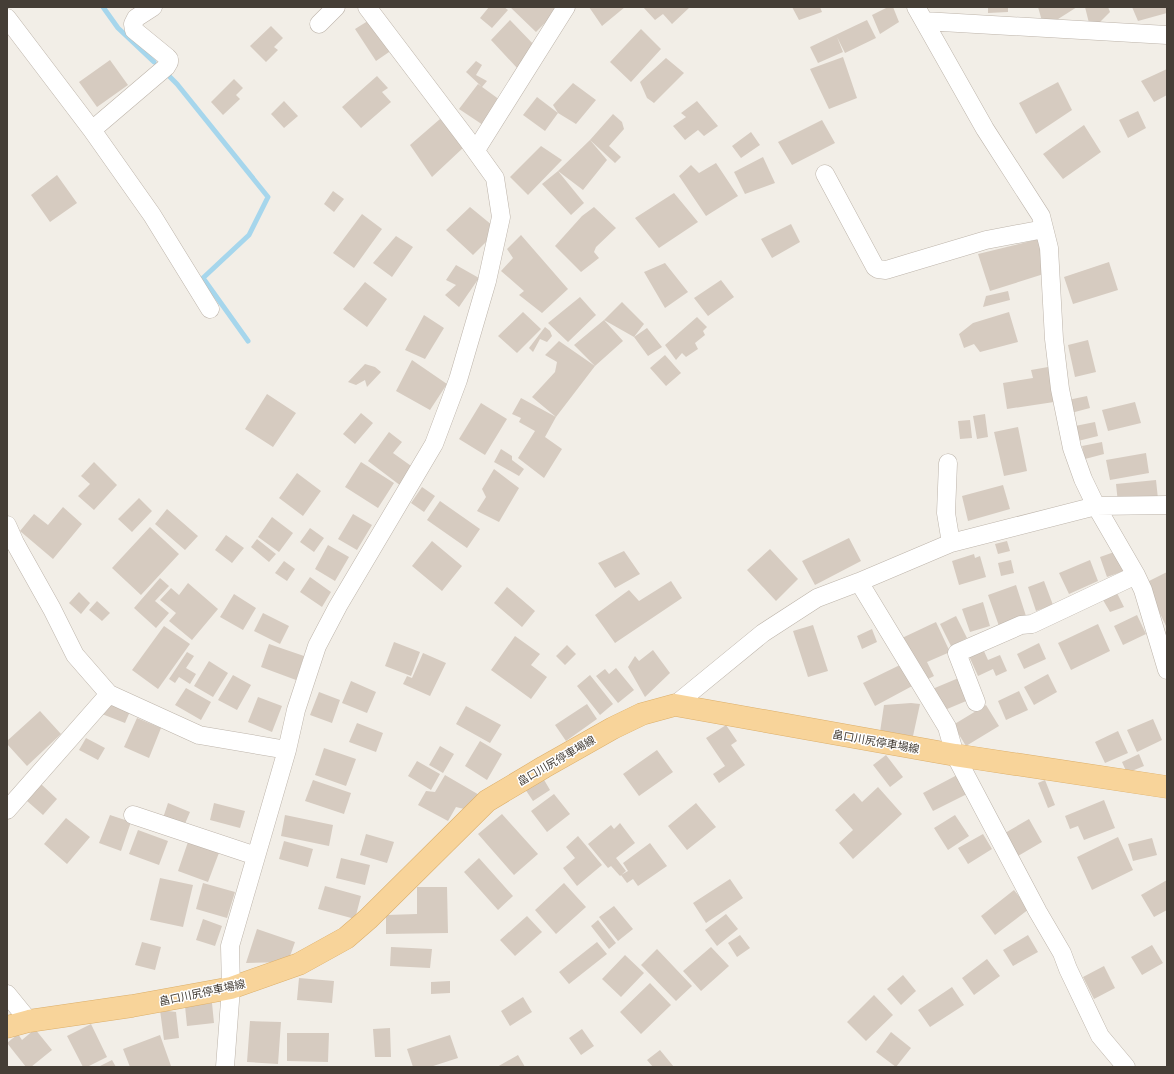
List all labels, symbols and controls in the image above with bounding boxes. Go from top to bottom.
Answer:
street label: 畠口川尻停車場線 [832,727,920,755]
street label: 畠口川尻停車場線 [515,732,597,788]
street label: 畠口川尻停車場線 [158,976,246,1008]

